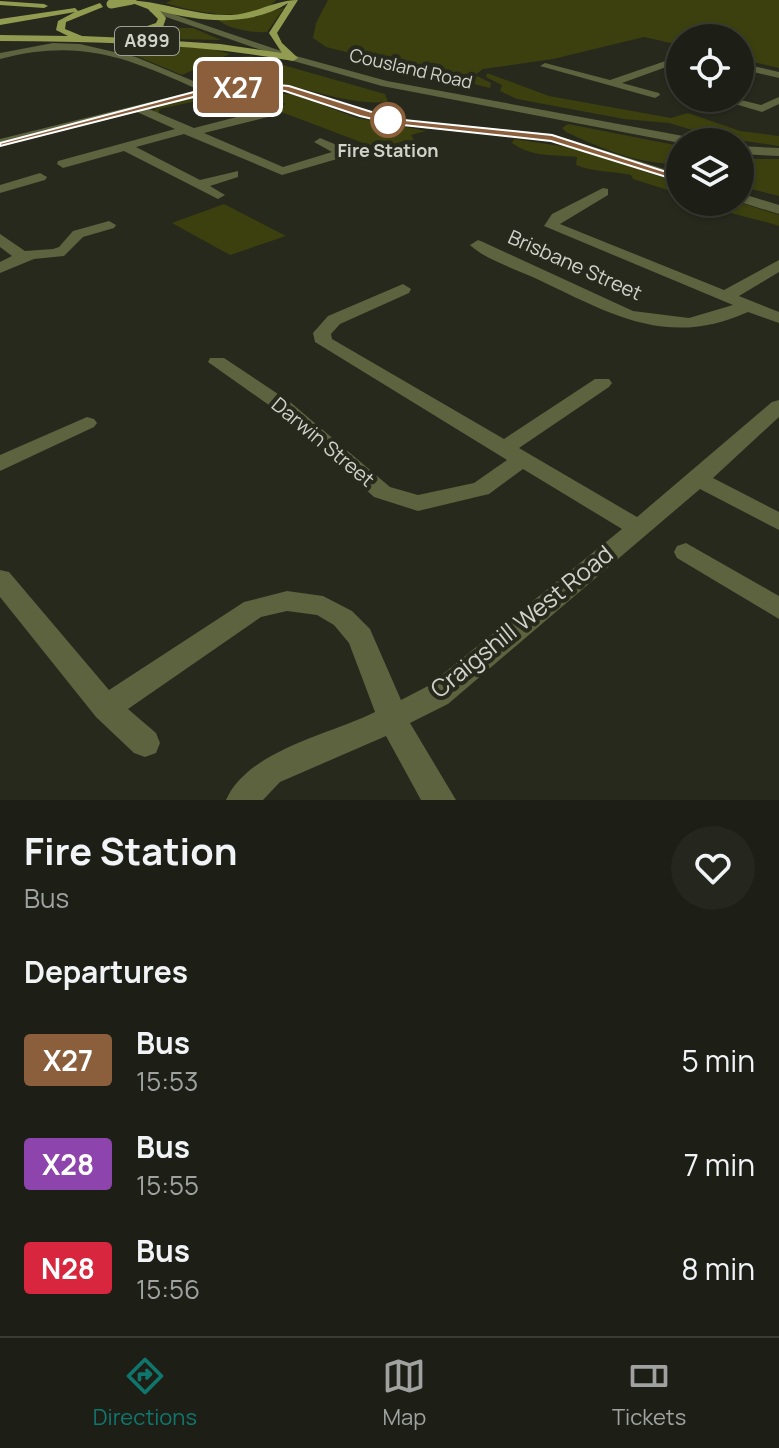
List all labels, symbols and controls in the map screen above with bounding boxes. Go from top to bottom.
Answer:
map controls [666,24,754,216]
button: locate [666,24,754,112]
road number: A899 [115,27,179,55]
street label: Cousland Road [347,42,475,94]
line badge: X27 [192,61,284,113]
text: X27 [213,68,263,106]
marker: Fire Station [371,103,405,137]
button: layers [666,128,754,216]
place label: Fire Station [337,138,439,162]
street label: Brisbane Street [504,223,646,306]
street label: Darwin Street [266,391,380,493]
street label: Craigshill West Road [423,537,619,705]
text: Fire Station [24,824,238,876]
button: heart [671,826,755,910]
text: Bus [24,880,69,916]
text: Departures [24,951,188,992]
text: Bus [136,1022,190,1063]
text: 5 min [681,1040,755,1081]
text: X27 [43,1041,93,1079]
text: 15:53 [136,1063,198,1099]
text: Bus [136,1126,190,1167]
text: 7 min [684,1144,755,1185]
text: X28 [42,1145,94,1183]
text: 15:55 [136,1167,199,1203]
text: Bus [136,1230,190,1271]
text: 8 min [681,1248,755,1289]
text: N28 [41,1249,95,1287]
text: 15:56 [136,1271,200,1307]
tab: Directions [93,1354,197,1432]
tab: Map [382,1354,426,1432]
tab: Tickets [612,1354,686,1432]

